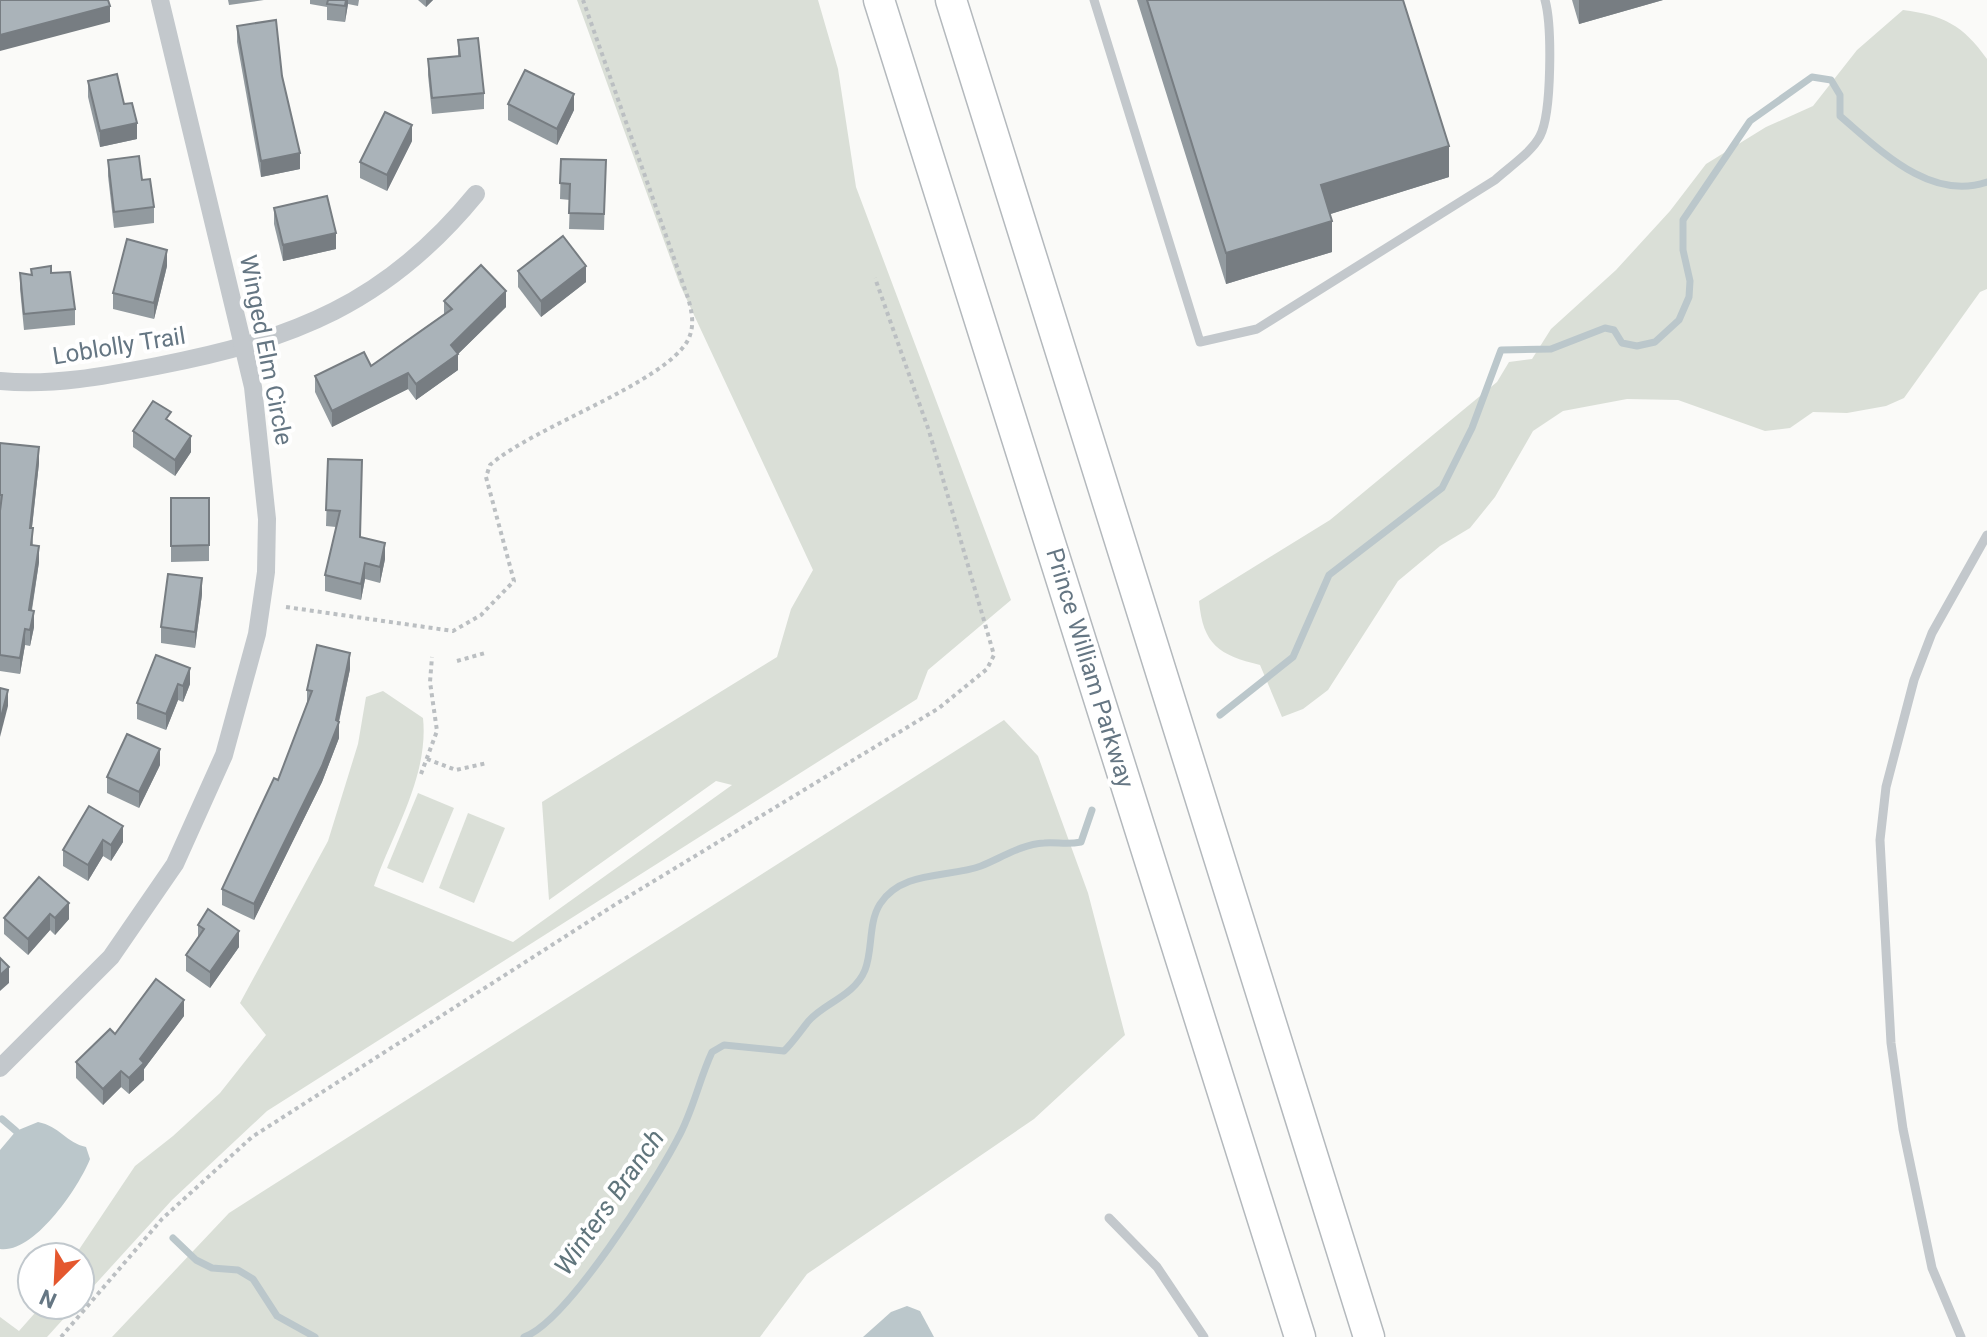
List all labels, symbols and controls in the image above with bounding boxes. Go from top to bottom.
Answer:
street label: Winged Elm Circle [234,253,298,447]
street label: Loblolly Trail [51,322,187,370]
street label: Prince William Parkway [1040,545,1140,792]
water label: Winters Branch [548,1124,670,1280]
north arrow [16,1241,96,1321]
text: N [36,1284,60,1313]

